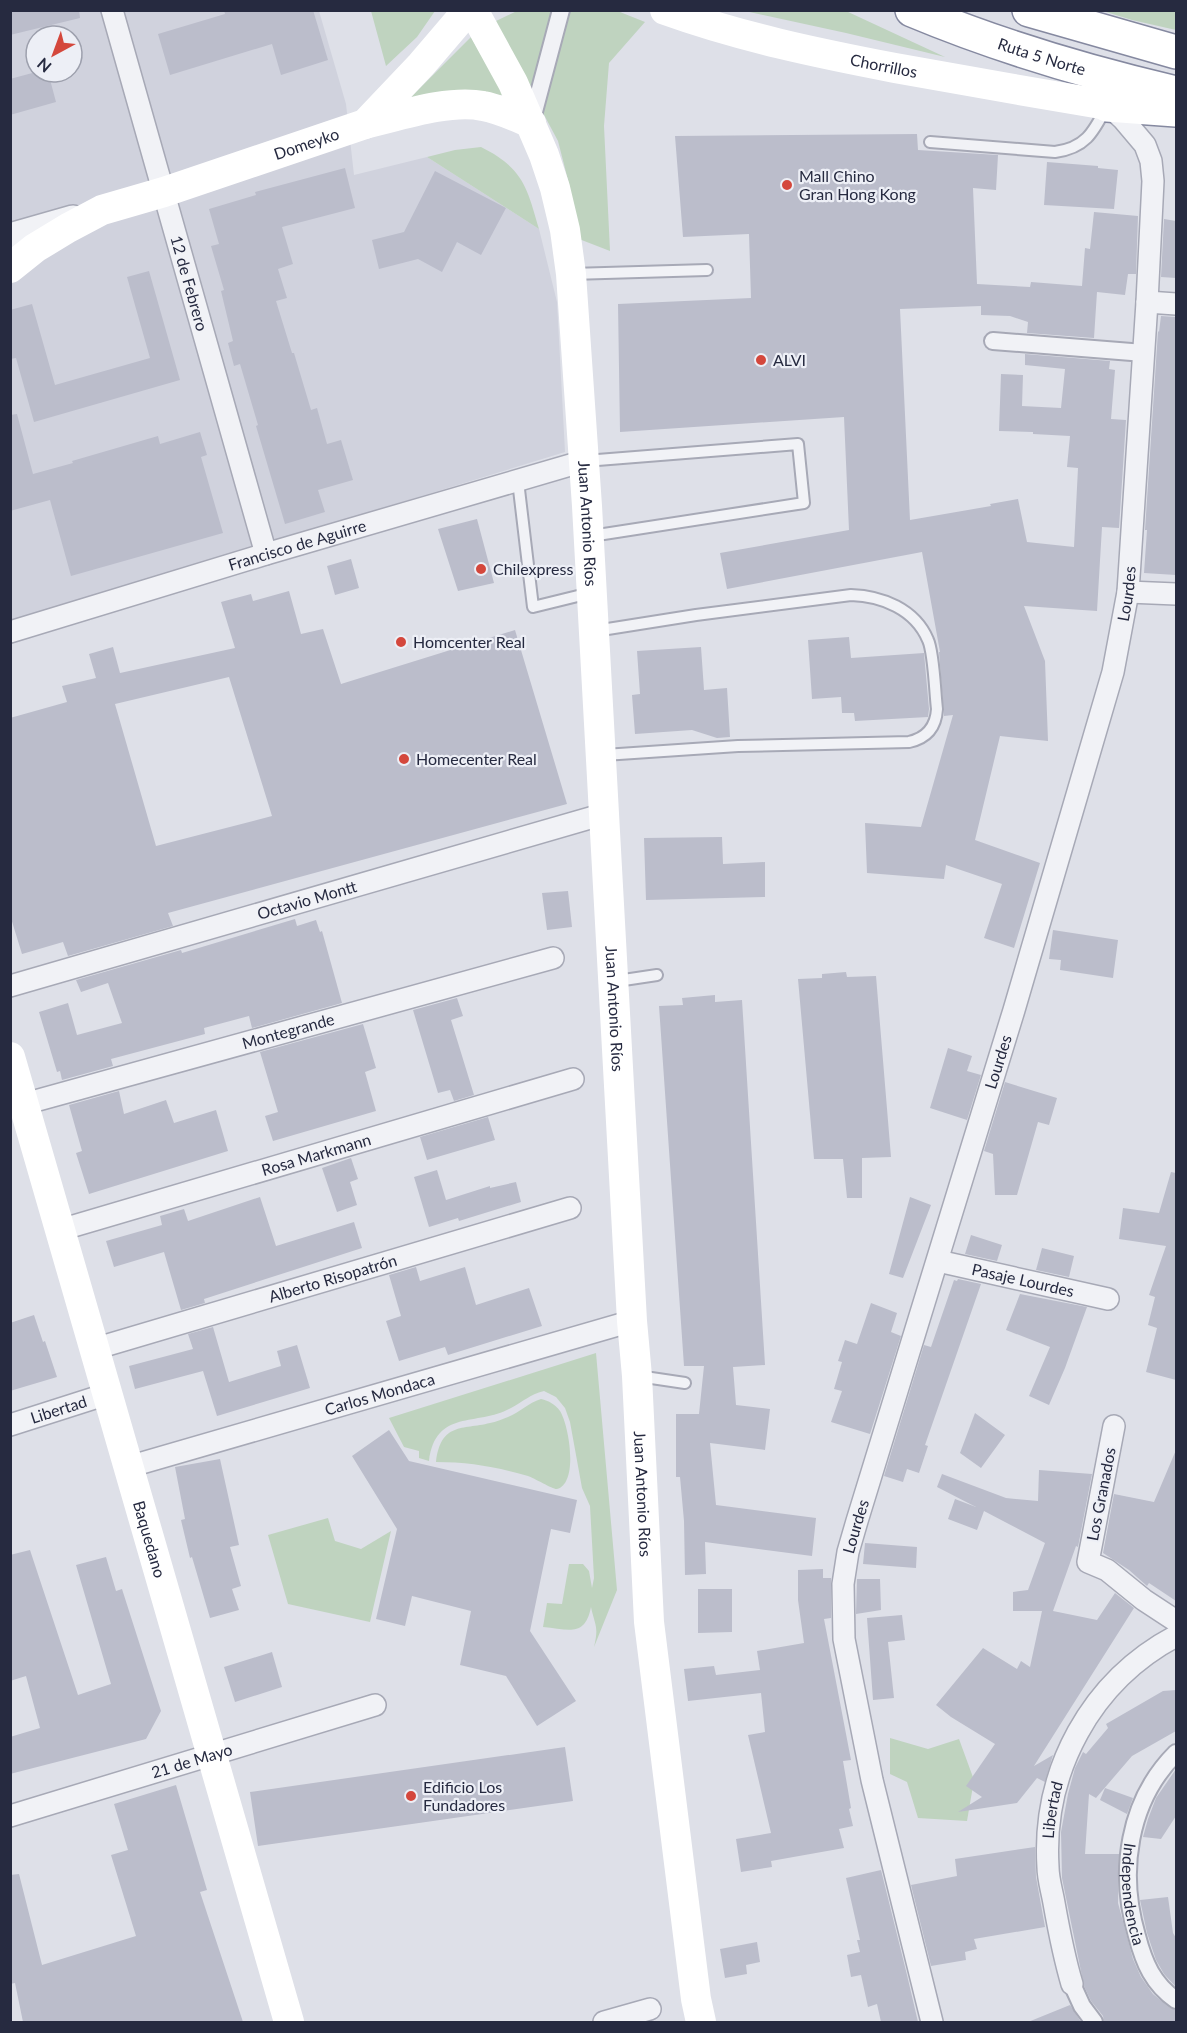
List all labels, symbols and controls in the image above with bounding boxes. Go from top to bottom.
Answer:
north arrow [24,24,84,84]
street label: Ruta 5 Norte [996,33,1088,78]
street label: Chorrillos [849,49,919,81]
text: N [33,54,55,77]
street label: Domeyko [271,124,341,163]
place label: Mall Chino Gran Hong Kong [799,166,916,203]
marker: Mall Chino Gran Hong Kong [780,178,794,192]
street label: 12 de Febrero [167,233,212,333]
place label: ALVI [773,350,806,369]
marker: ALVI [754,353,768,367]
street label: Juan Antonio Ríos [575,460,601,587]
street label: Francisco de Aguirre [226,515,368,574]
place label: Chilexpress [493,559,573,578]
marker: Chilexpress [474,562,488,576]
street label: Lourdes [1113,566,1139,623]
place label: Homcenter Real [413,632,525,651]
marker: Homcenter Real [394,635,408,649]
place label: Homecenter Real [416,749,537,768]
marker: Homecenter Real [397,752,411,766]
street label: Octavio Montt [255,876,359,923]
street label: Juan Antonio Ríos [602,945,628,1072]
street label: Montegrande [240,1009,336,1052]
street label: Lourdes [980,1032,1015,1091]
street label: Rosa Markmann [259,1129,373,1179]
street label: Alberto Risopatrón [266,1250,399,1306]
street label: Pasaje Lourdes [970,1259,1076,1300]
street label: Carlos Mondaca [322,1369,437,1419]
street label: Libertad [28,1391,89,1427]
street label: Juan Antonio Ríos [631,1430,656,1557]
street label: Los Granados [1082,1446,1119,1542]
street label: Lourdes [838,1497,872,1556]
street label: Baquedano [130,1498,170,1580]
street label: 21 de Mayo [149,1739,234,1782]
place label: Edificio Los Fundadores [423,1777,505,1814]
street label: Libertad [1038,1779,1066,1839]
marker: Edificio Los Fundadores [404,1789,418,1803]
street label: Independencia [1119,1842,1149,1947]

